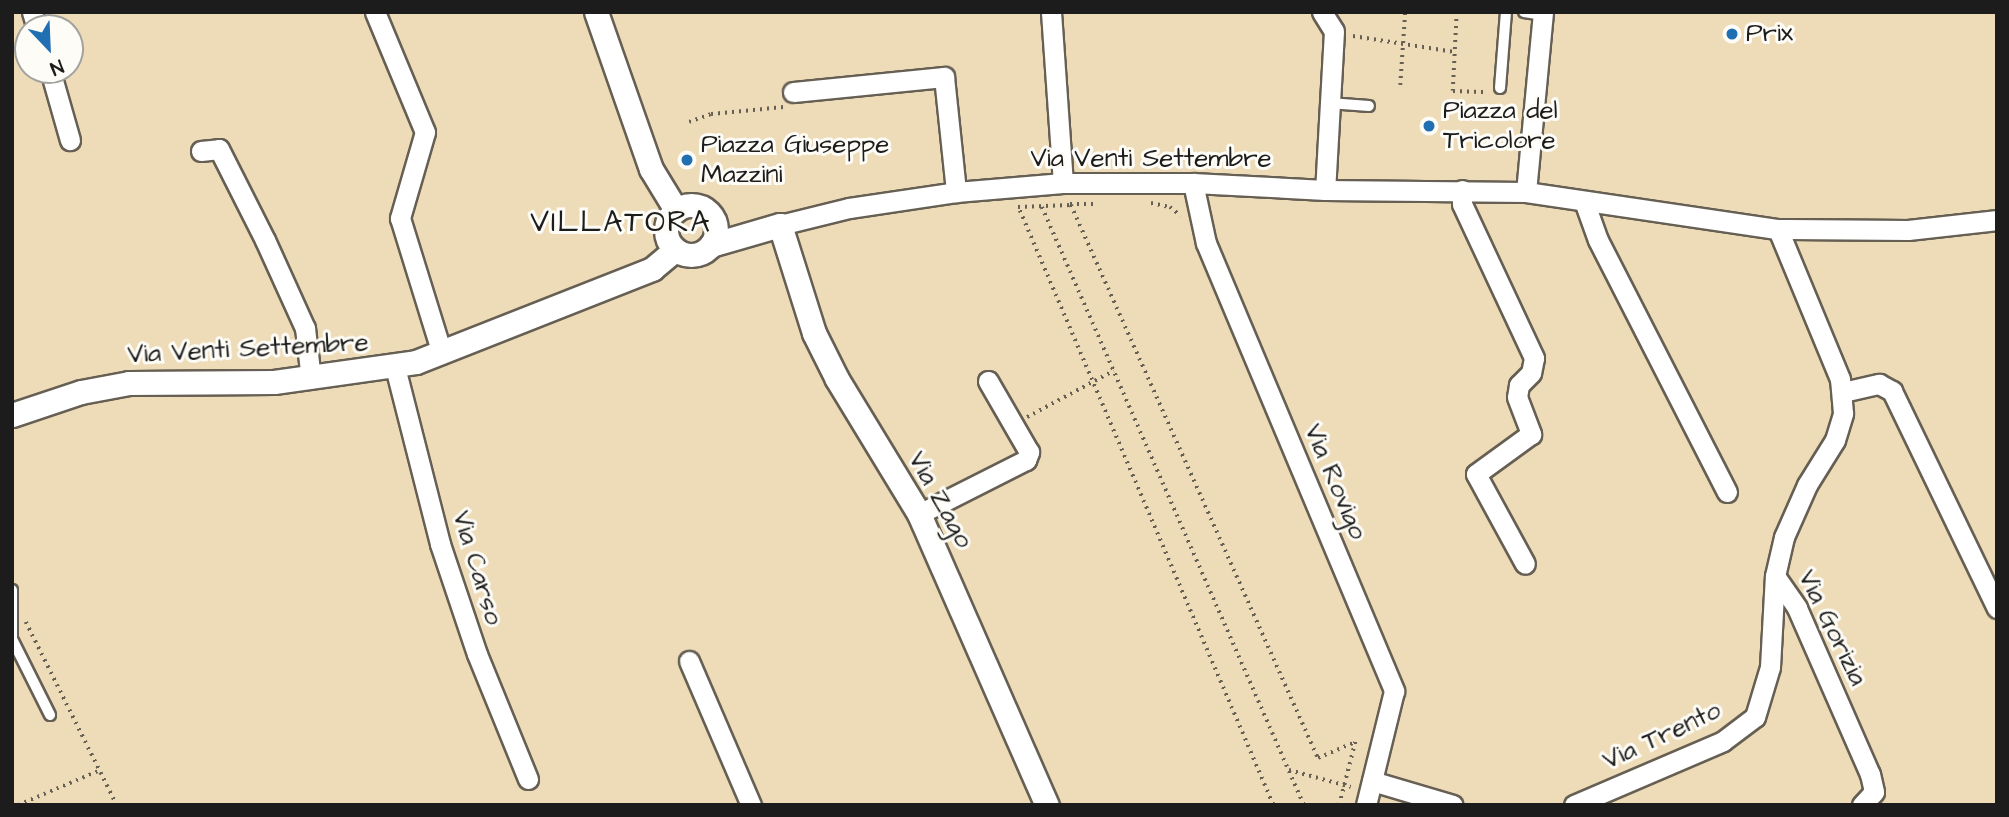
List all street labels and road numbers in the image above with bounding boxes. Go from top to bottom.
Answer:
street label: Via Venti Settembre [1030,143,1272,175]
street label: Via Venti Settembre [127,327,369,371]
street label: Via Rovigo [1297,420,1373,544]
street label: Via Zago [901,446,979,554]
street label: Via Carso [445,507,509,629]
street label: Via Gorizia [1791,565,1873,691]
street label: Via Trento [1598,695,1726,777]

